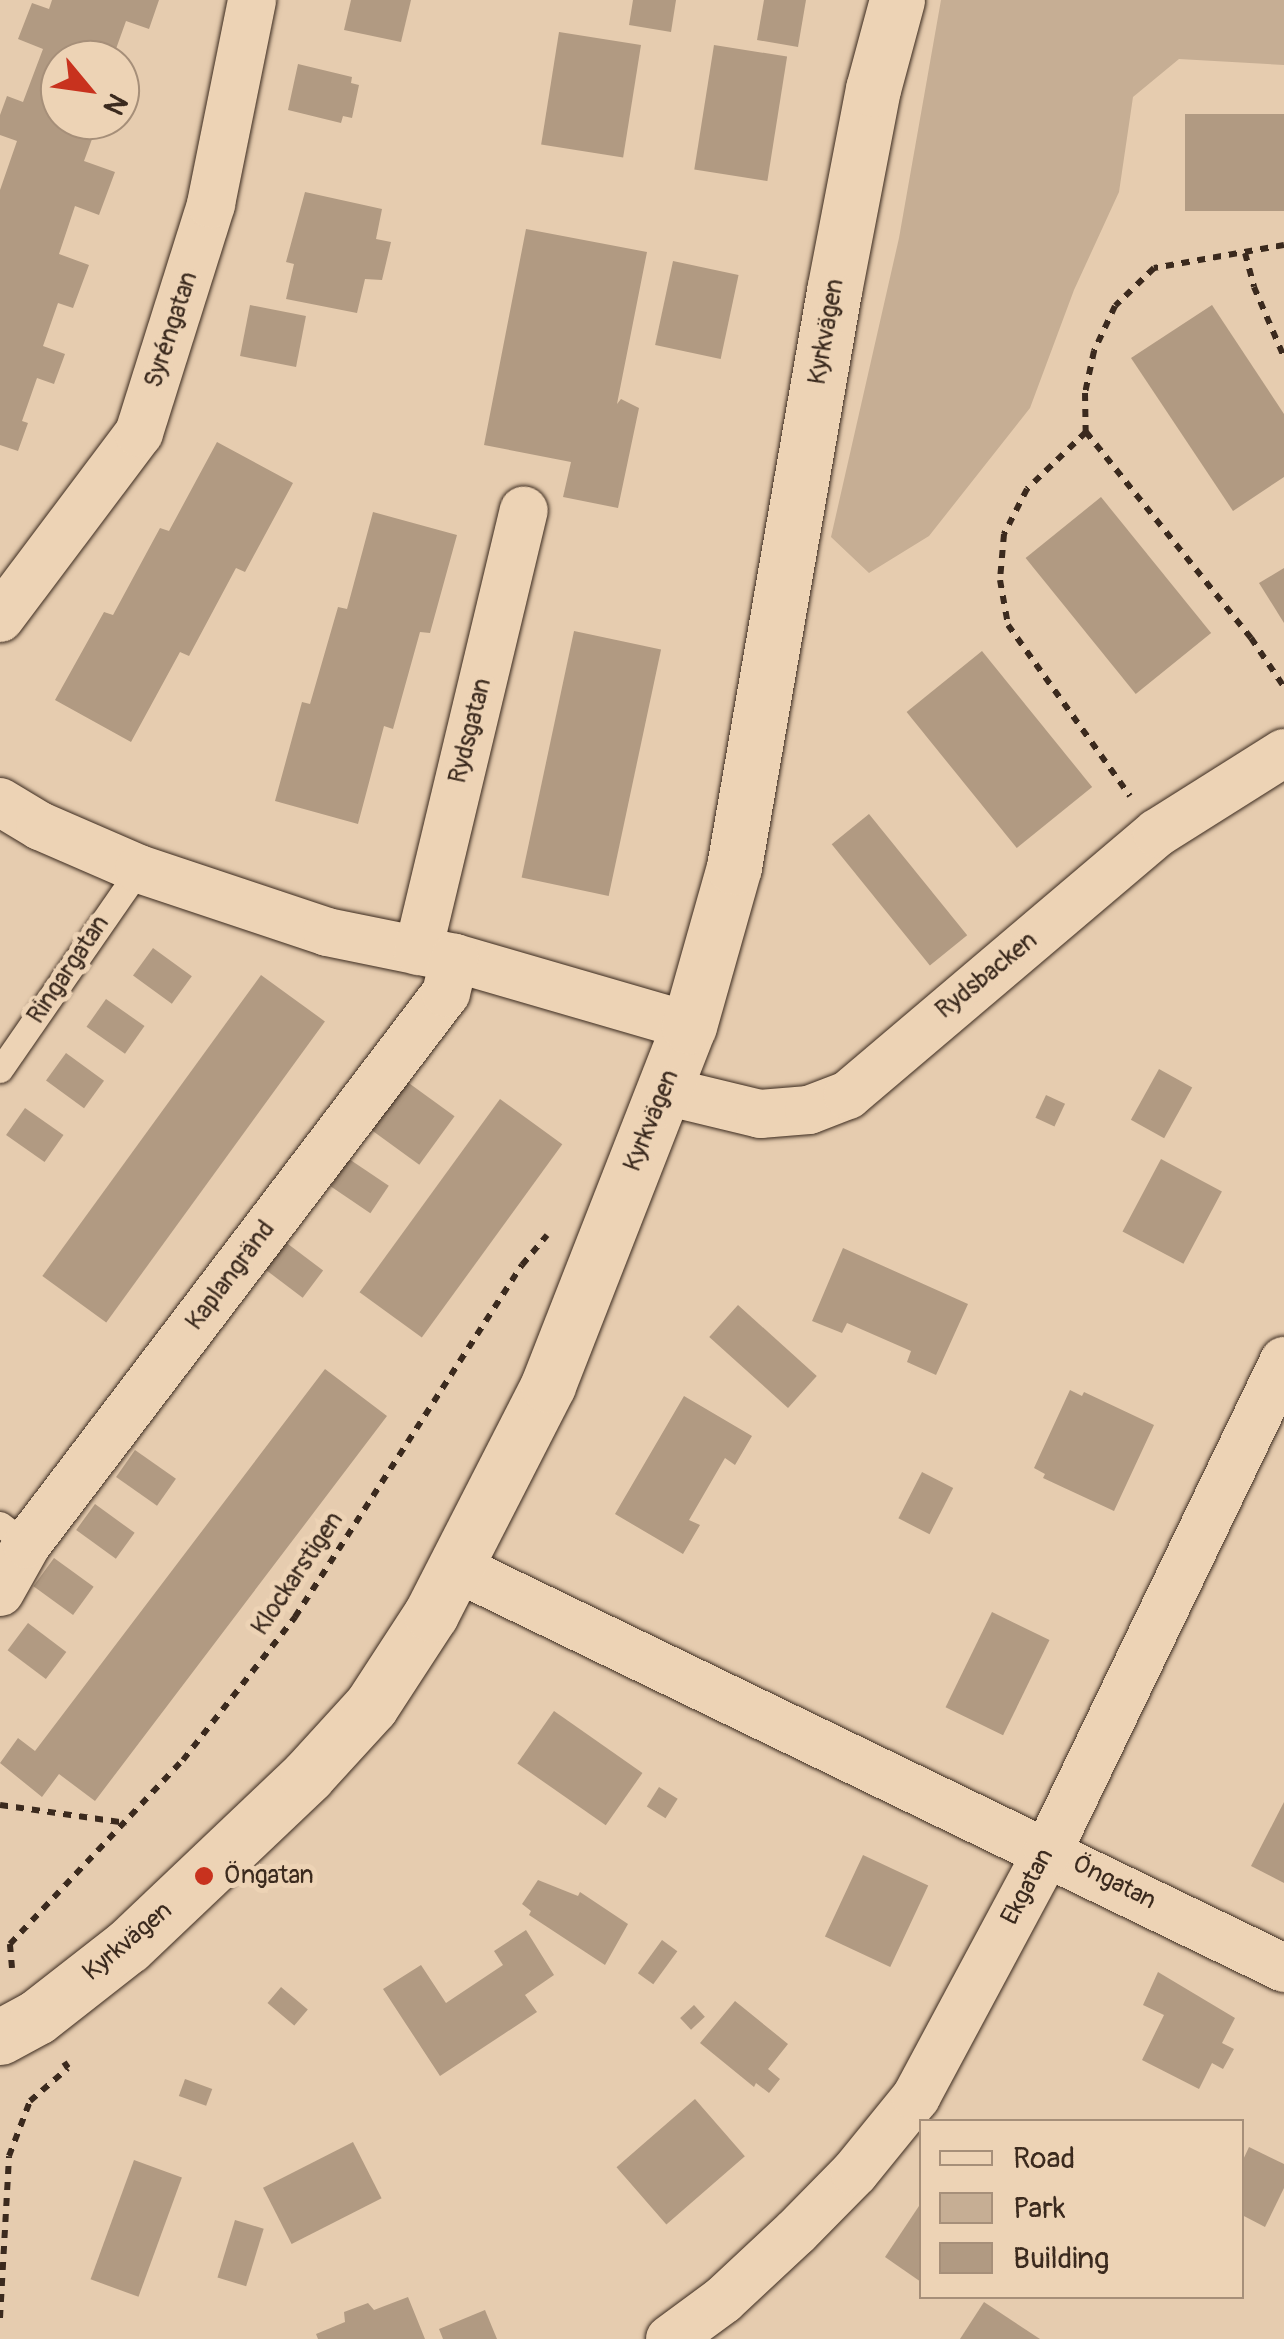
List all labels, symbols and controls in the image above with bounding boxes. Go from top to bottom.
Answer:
north arrow [40,40,140,140]
text: N [95,87,135,121]
street label: Syréngatan [139,268,205,392]
street label: Kyrkvägen [803,277,851,387]
street label: Rydsgatan [443,675,499,787]
street label: Ringargatan [22,910,116,1030]
street label: Rydsbacken [930,926,1044,1026]
street label: Kyrkvägen [618,1066,686,1176]
street label: Kaplangränd [180,1215,282,1337]
street label: Klockarstigen [246,1507,350,1641]
street label: Ekgatan [996,1844,1060,1930]
street label: Öngatan [1067,1849,1161,1917]
place label: Öngatan [224,1861,314,1891]
marker: Öngatan [193,1865,215,1887]
street label: Kyrkvägen [77,1896,179,1988]
legend [919,2119,1244,2299]
text: Road [1013,2140,1075,2177]
text: Park [1013,2190,1066,2227]
text: Building [1013,2240,1109,2277]

